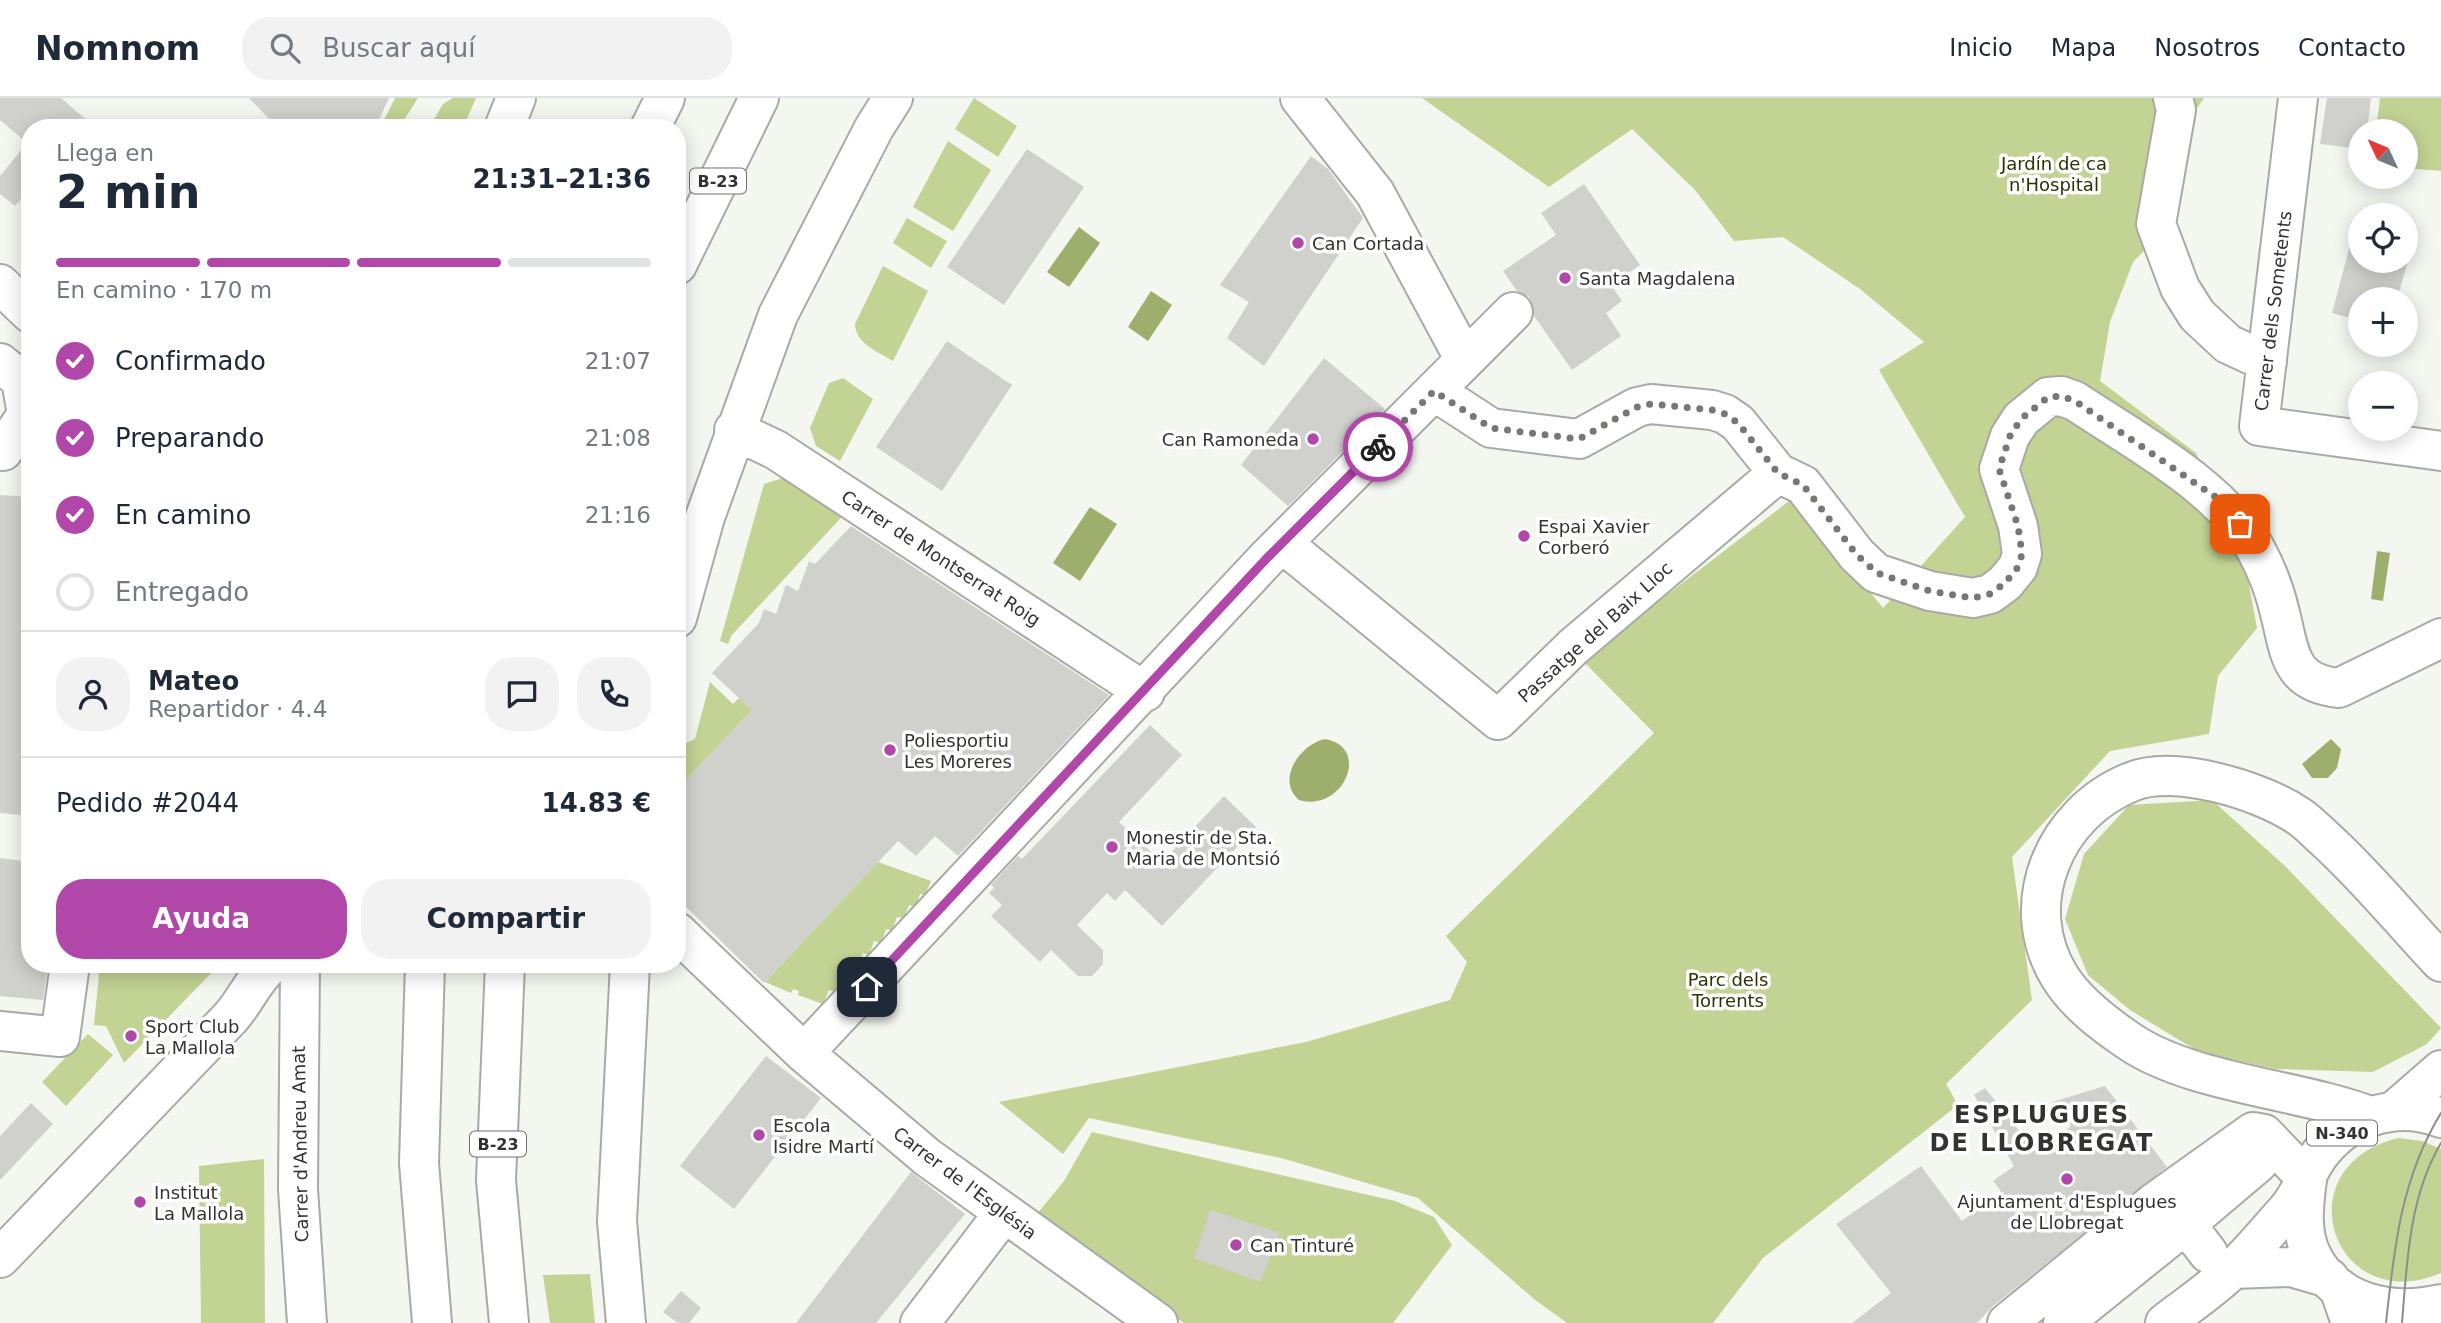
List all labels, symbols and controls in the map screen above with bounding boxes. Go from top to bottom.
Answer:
search box [242,17,732,80]
text: Nomnom [35,29,200,68]
icon: search [266,29,304,67]
text: Buscar aquí [322,33,475,63]
text: Inicio [1949,34,2013,62]
text: Mapa [2051,34,2116,62]
text: Nosotros [2154,34,2260,62]
text: Contacto [2298,34,2406,62]
north arrow [2348,119,2418,189]
map controls [2348,119,2418,441]
text: Llega en [56,140,154,166]
park label: Jardín de ca n'Hospital [2000,153,2107,195]
text: 21:31–21:36 [472,164,651,194]
text: 2 min [56,165,200,219]
road number: B-23 [690,169,746,194]
button: locate [2348,203,2418,273]
street label: Carrer dels Sometents [2250,210,2296,412]
place label: Can Cortada [1312,233,1424,254]
marker: Can Cortada [1290,235,1306,251]
place label: Santa Magdalena [1579,268,1736,289]
marker: Santa Magdalena [1557,270,1573,286]
text: En camino · 170 m [56,277,272,303]
button: + [2348,287,2418,357]
icon: check [56,342,94,380]
text: Confirmado [115,346,266,376]
text: 21:07 [585,348,651,374]
button: − [2348,371,2418,441]
courier [1343,412,1413,482]
icon: check [56,419,94,457]
text: Preparando [115,423,264,453]
text: 21:08 [585,425,651,451]
icon: bike [1359,428,1397,466]
place label: Can Ramoneda [1162,429,1299,450]
marker: Can Ramoneda [1305,431,1321,447]
street label: Carrer de Montserrat Roig [838,486,1044,630]
pin [2210,494,2270,554]
icon: check [56,496,94,534]
text: En camino [115,500,251,530]
text: 21:16 [585,502,651,528]
icon: bag [2221,505,2259,543]
place label: Espai Xavier Corberó [1538,516,1650,558]
marker: Espai Xavier Corberó [1516,528,1532,544]
street label: Passatge del Baix Lloc [1514,557,1676,707]
text: Entregado [115,577,249,607]
button: person [56,657,130,731]
button: chat [485,657,559,731]
button: phone [577,657,651,731]
text: Mateo [148,666,239,696]
text: Repartidor · 4.4 [148,696,327,722]
place label: Poliesportiu Les Moreres [904,730,1012,772]
marker: Poliesportiu Les Moreres [882,742,898,758]
text: Pedido #2044 [56,788,239,818]
text: 14.83 € [542,788,651,818]
place label: Monestir de Sta. Maria de Montsió [1126,827,1280,869]
marker: Monestir de Sta. Maria de Montsió [1104,839,1120,855]
button: Ayuda [56,879,347,959]
button: Compartir [361,879,651,959]
pin [837,957,897,1017]
icon: home [848,968,886,1006]
park label: Parc dels Torrents [1688,969,1768,1011]
place label: Sport Club La Mallola [145,1016,239,1058]
marker: Sport Club La Mallola [123,1028,139,1044]
street label: Carrer d'Andreu Amat [288,1046,312,1242]
district label: ESPLUGUES DE LLOBREGAT [1930,1101,2154,1157]
place label: Escola Isidre Martí [773,1115,875,1157]
road number: N-340 [2307,1121,2377,1146]
street label: Carrer de l'Església [889,1122,1041,1244]
marker: Escola Isidre Martí [751,1127,767,1143]
road number: B-23 [470,1132,526,1156]
marker: Ajuntament d'Esplugues de Llobregat [2059,1171,2075,1187]
place label: Institut La Mallola [154,1182,244,1224]
place label: Ajuntament d'Esplugues de Llobregat [1957,1191,2177,1233]
marker: Institut La Mallola [132,1194,148,1210]
place label: Can Tinturé [1250,1235,1354,1256]
marker: Can Tinturé [1228,1237,1244,1253]

